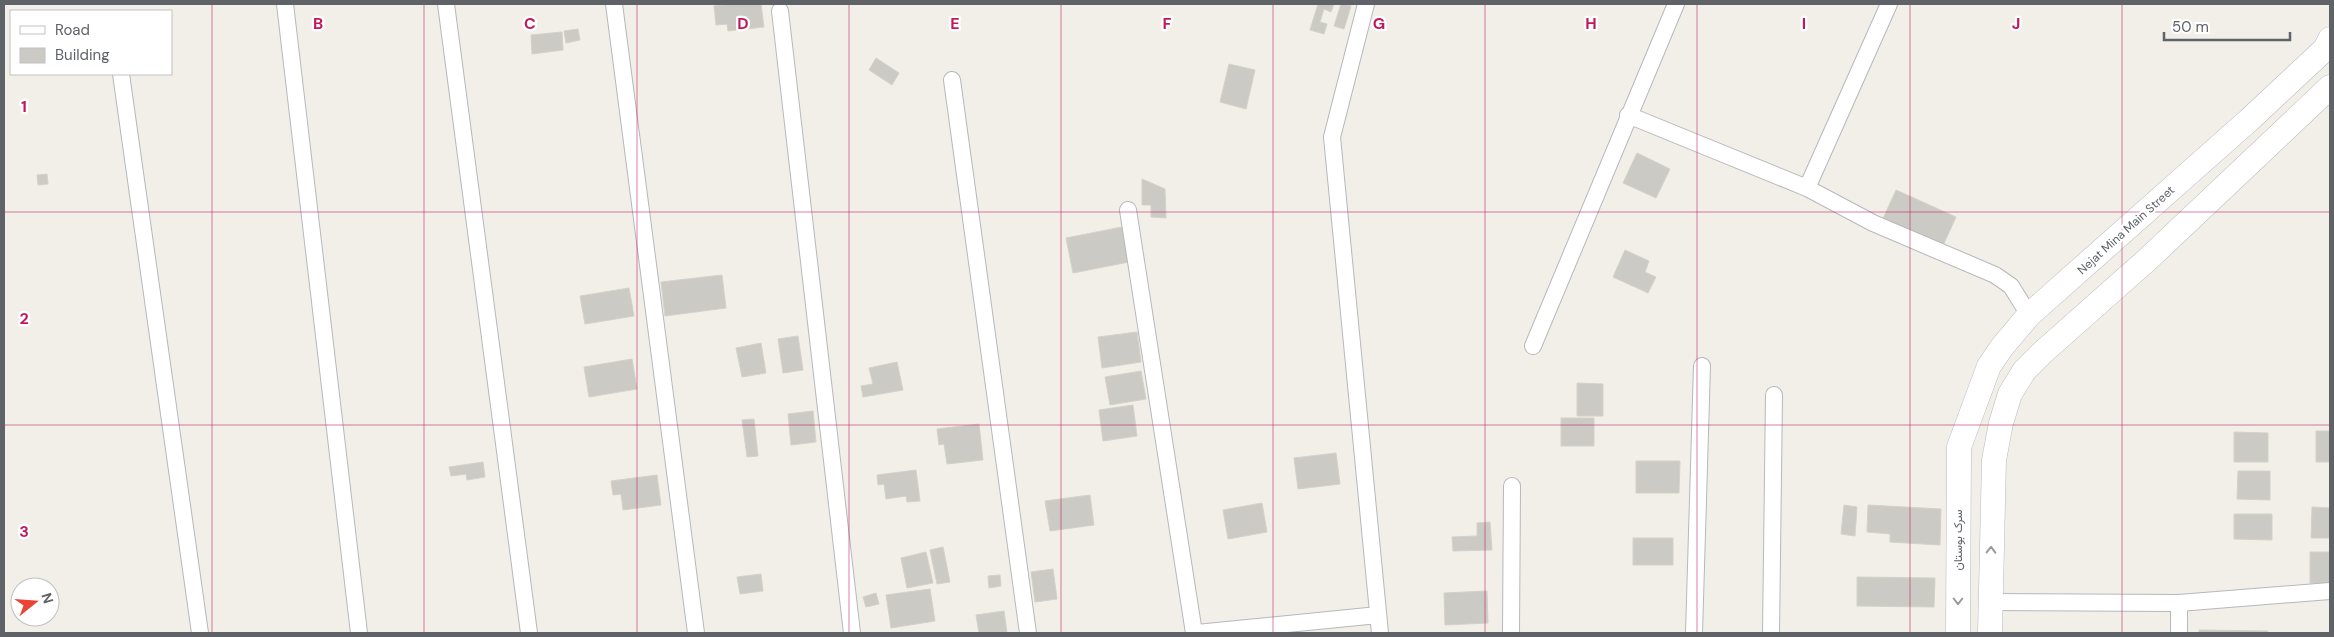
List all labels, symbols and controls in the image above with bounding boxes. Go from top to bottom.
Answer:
legend [10,10,172,75]
scale bar [2164,10,2290,42]
text: B [313,13,323,34]
text: C [524,13,536,34]
text: D [737,13,749,34]
text: E [950,13,960,34]
text: F [1163,13,1172,34]
text: G [1373,13,1385,34]
text: H [1585,13,1597,34]
text: I [1802,13,1806,34]
text: J [2012,13,2020,34]
text: 50 m [2172,17,2209,37]
text: Road [55,20,90,40]
text: Building [55,45,110,65]
text: 1 [21,96,27,117]
street label: Nejat Mina Main Street [2074,182,2178,278]
text: 2 [19,308,29,329]
street label: سرک بوستان [1950,510,1966,570]
text: 3 [19,521,29,542]
one-way arrow [1986,545,1996,553]
north arrow [10,577,60,627]
text: N [37,591,58,606]
one-way arrow [1953,598,1963,605]

